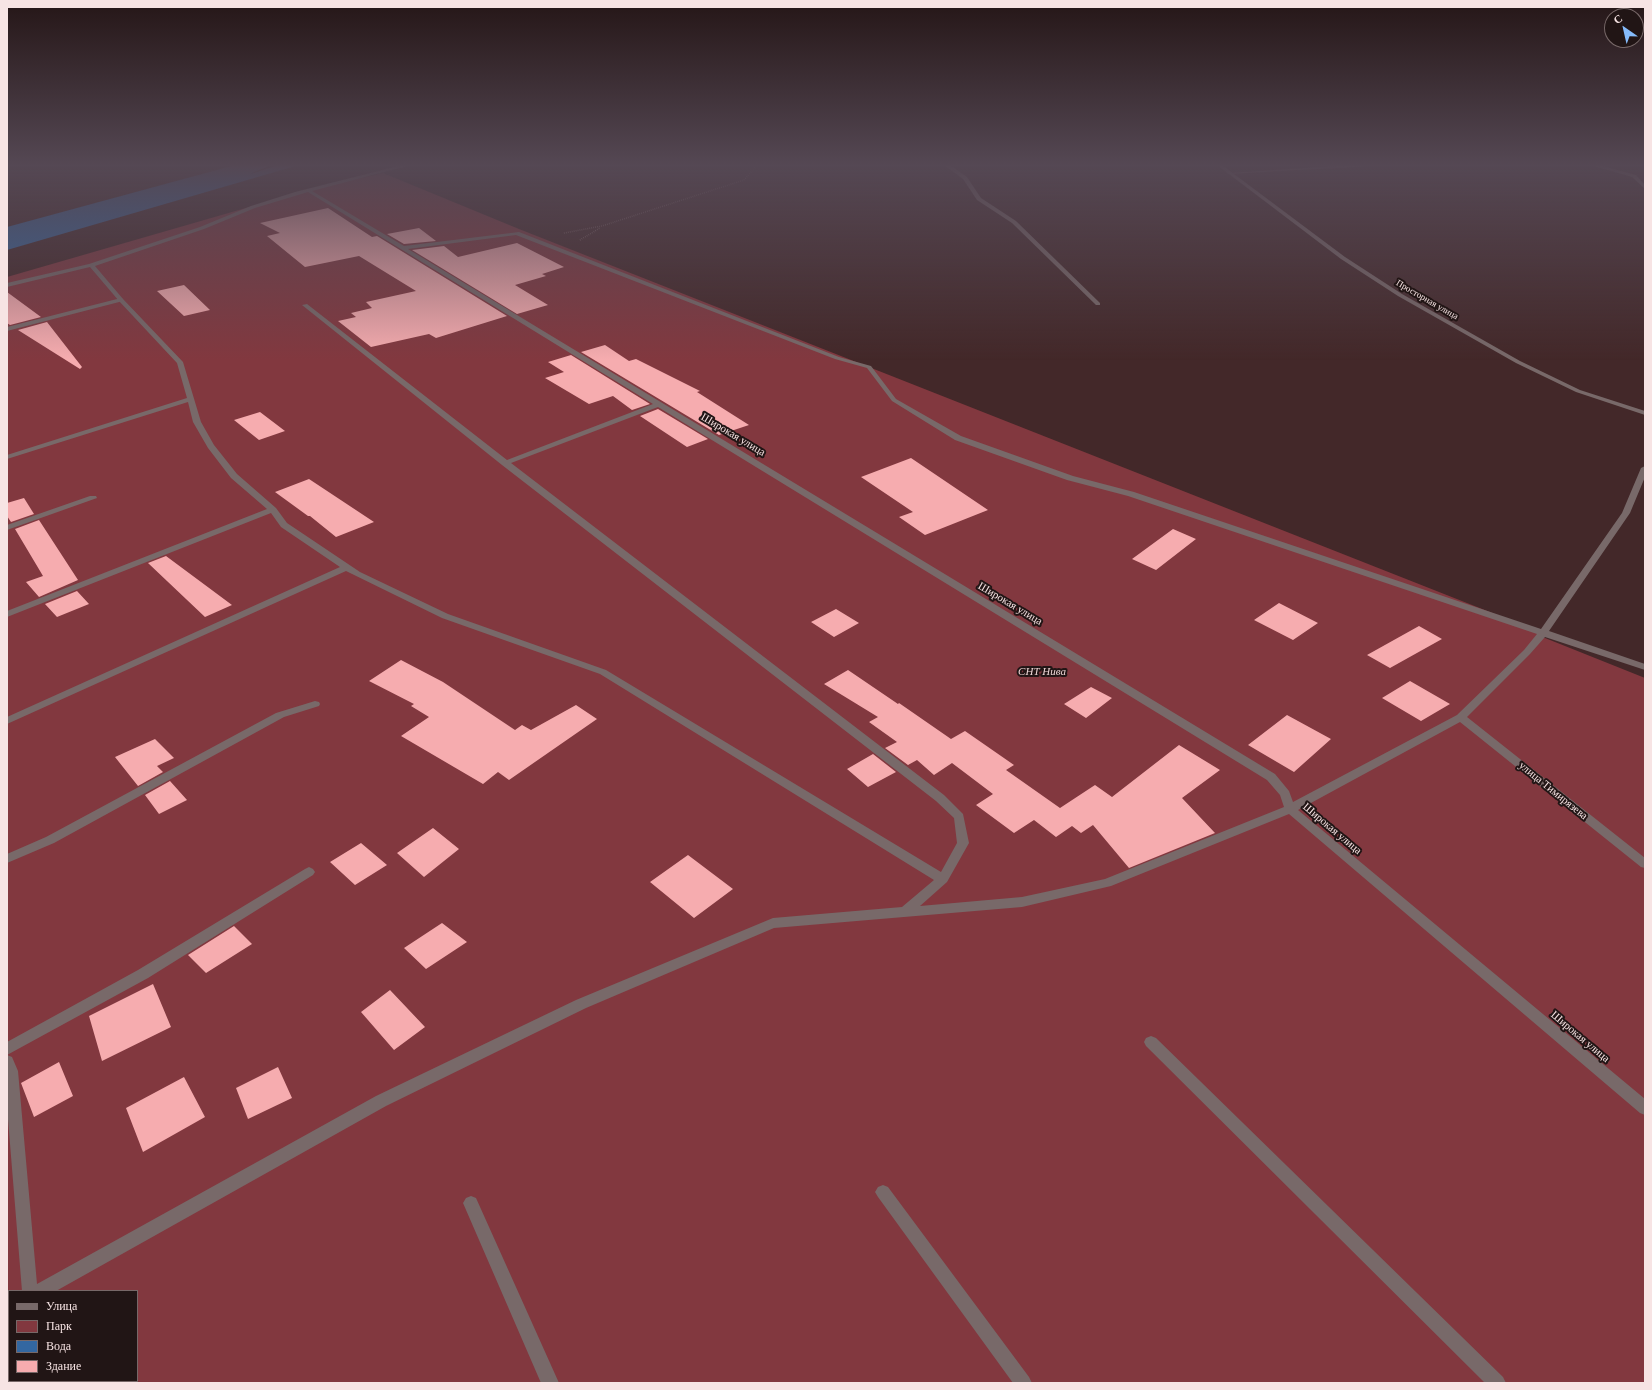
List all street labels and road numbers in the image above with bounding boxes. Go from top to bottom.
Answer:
street label: Просторная улица [1394,278,1460,322]
street label: Широкая улица [698,411,768,459]
street label: Широкая улица [975,580,1045,628]
street label: улица Тимирязева [1516,759,1590,823]
street label: Широкая улица [1300,800,1364,858]
street label: Широкая улица [1548,1008,1612,1066]

